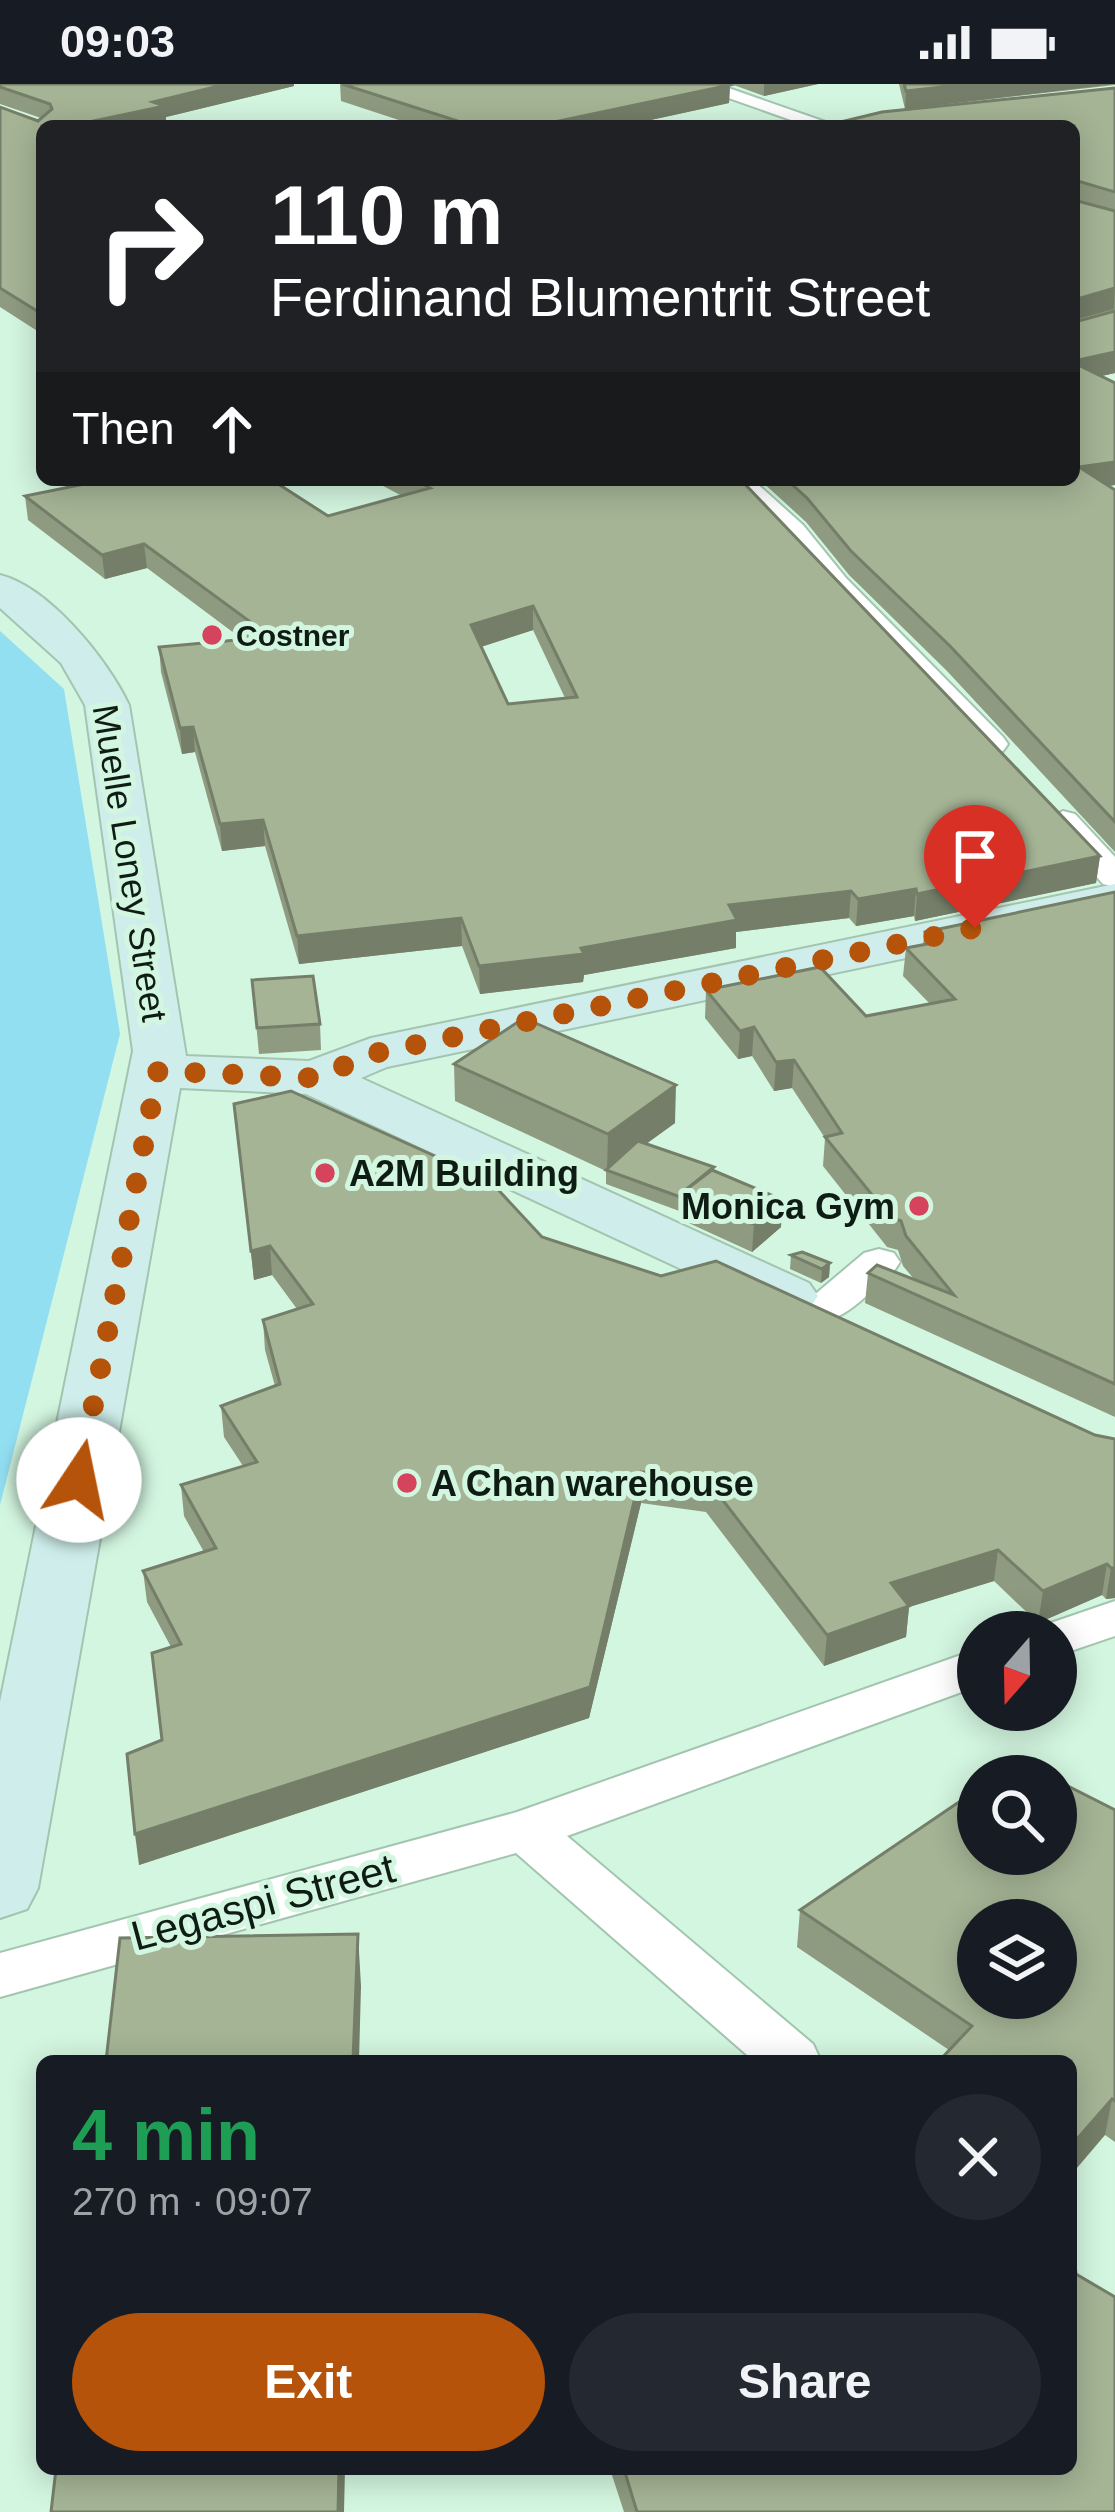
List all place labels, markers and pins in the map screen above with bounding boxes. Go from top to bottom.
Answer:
place label: Costner [236,619,350,652]
marker: Costner [199,622,225,648]
pin [924,805,1026,928]
place label: A2M Building [349,1153,579,1194]
marker: A2M Building [312,1160,338,1186]
place label: Monica Gym [681,1186,895,1227]
marker: Monica Gym [906,1193,932,1219]
place label: A Chan warehouse [431,1463,754,1504]
marker: A Chan warehouse [394,1470,420,1496]

